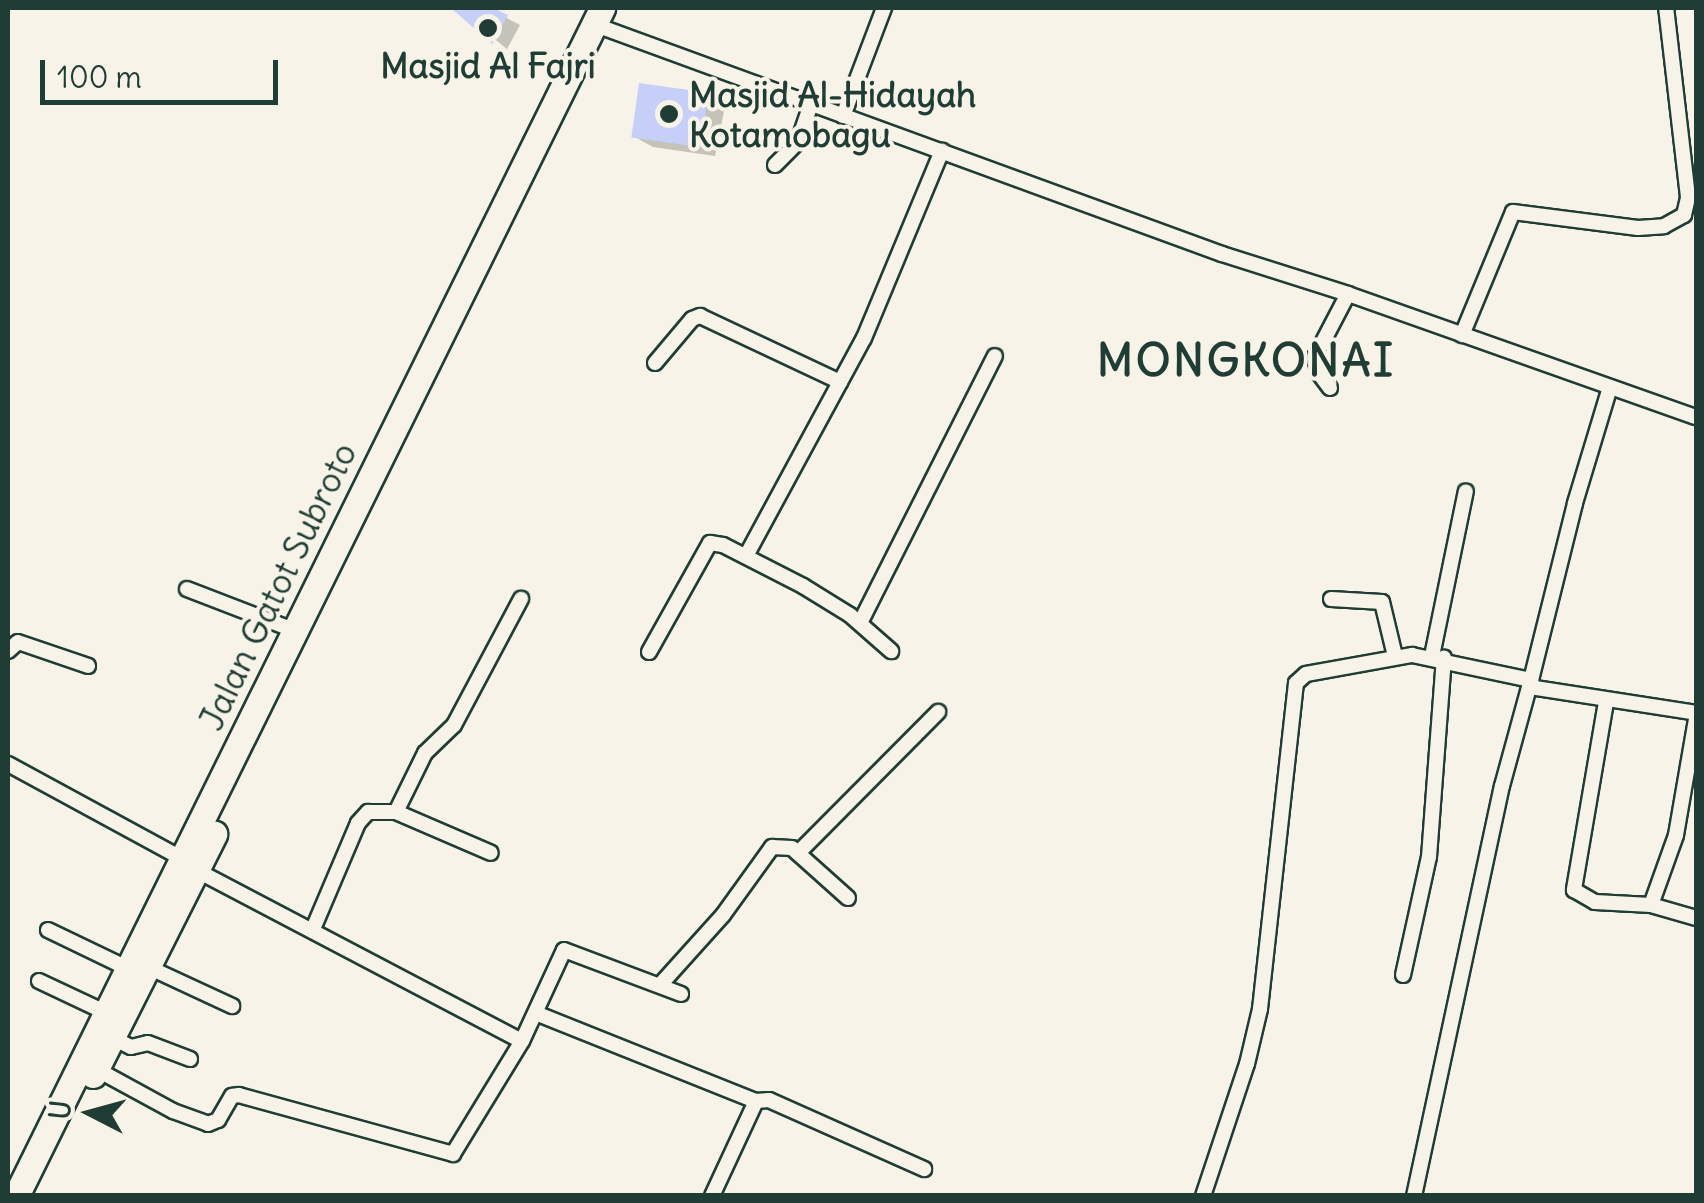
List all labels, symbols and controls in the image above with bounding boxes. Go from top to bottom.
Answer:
marker: Masjid Al Fajri [477,17,499,39]
scale bar [45,40,282,102]
place label: Masjid Al Fajri [380,44,596,86]
text: 100 m [57,58,142,96]
place label: Masjid Al-Hidayah Kotamobagu [689,73,976,155]
marker: Masjid Al-Hidayah Kotamobagu [658,103,680,125]
district label: MONGKONAI [1097,334,1395,388]
street label: Jalan Gatot Subroto [189,435,365,737]
north arrow [40,1063,140,1163]
text: U [41,1098,79,1121]

